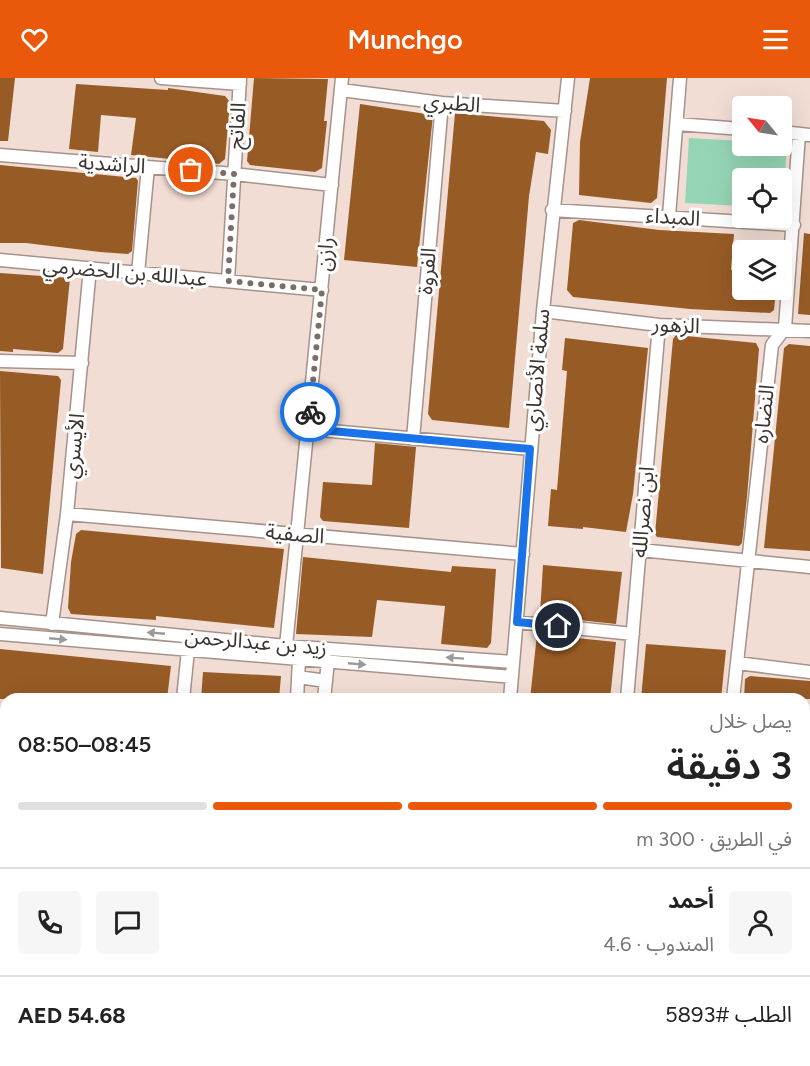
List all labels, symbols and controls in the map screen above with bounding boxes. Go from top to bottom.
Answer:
icon: heart [18,23,51,56]
text: Munchgo [347,23,463,56]
icon: menu [759,23,792,56]
street label: الطبري [422,88,481,121]
north arrow [732,96,792,156]
map controls [732,96,792,300]
street label: الفاتح [222,102,254,150]
pin [165,144,216,195]
street label: الراشدية [78,149,147,178]
icon: bag [174,153,207,186]
button: locate [732,168,792,228]
street label: المبداء [645,202,701,231]
street label: رازن [311,236,338,272]
button: layers [732,240,792,300]
street label: الفروة [412,246,441,295]
street label: عبدالله بن الحضرمي [41,252,208,295]
street label: سلمة الأنصاري [519,308,558,433]
street label: الزهور [651,311,700,338]
courier [280,382,340,442]
street label: النضاره [748,383,779,445]
icon: bike [294,396,327,429]
street label: الأيسري [58,412,93,480]
street label: ابن نصرالله [626,465,659,559]
street label: الصفية [265,518,325,549]
pin [532,600,583,651]
icon: home [541,609,574,642]
street label: زيد بن عبدالرحمن [184,623,328,660]
one-way arrow [146,628,165,638]
one-way arrow [49,634,68,644]
one-way arrow [445,653,464,663]
one-way arrow [348,659,367,669]
text: يصل خلال [710,709,792,733]
text: 08:45–08:50 [18,731,151,758]
text: 3 دقيقة [666,742,792,789]
text: في الطريق · 300 m [636,827,792,851]
text: أحمد [668,887,714,914]
button: phone [18,891,81,954]
button: chat [96,891,159,954]
button: person [729,891,792,954]
text: المندوب · 4.6 [603,932,714,956]
text: الطلب #5893 [665,1001,792,1028]
text: AED 54.68 [18,1002,126,1029]

